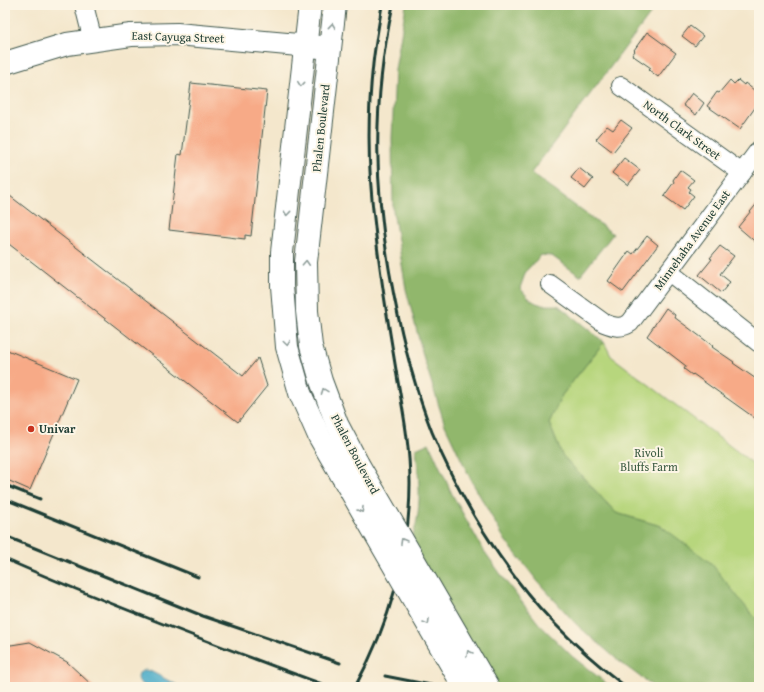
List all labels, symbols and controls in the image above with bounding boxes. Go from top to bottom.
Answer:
one-way arrow [327,23,336,29]
street label: East Cayuga Street [131,26,225,47]
one-way arrow [297,81,306,87]
street label: Phalen Boulevard [307,83,334,173]
street label: North Clark Street [640,96,725,164]
street label: Minnehaha Avenue East [649,186,734,293]
one-way arrow [283,210,292,216]
one-way arrow [302,260,310,266]
one-way arrow [282,340,291,346]
one-way arrow [321,387,329,394]
street label: Phalen Boulevard [327,411,384,497]
place label: Univar [39,420,76,437]
marker: Univar [26,424,36,434]
park label: Rivoli Bluffs Farm [620,444,678,475]
one-way arrow [357,506,364,513]
one-way arrow [401,538,408,545]
one-way arrow [422,618,429,625]
one-way arrow [466,650,473,657]

